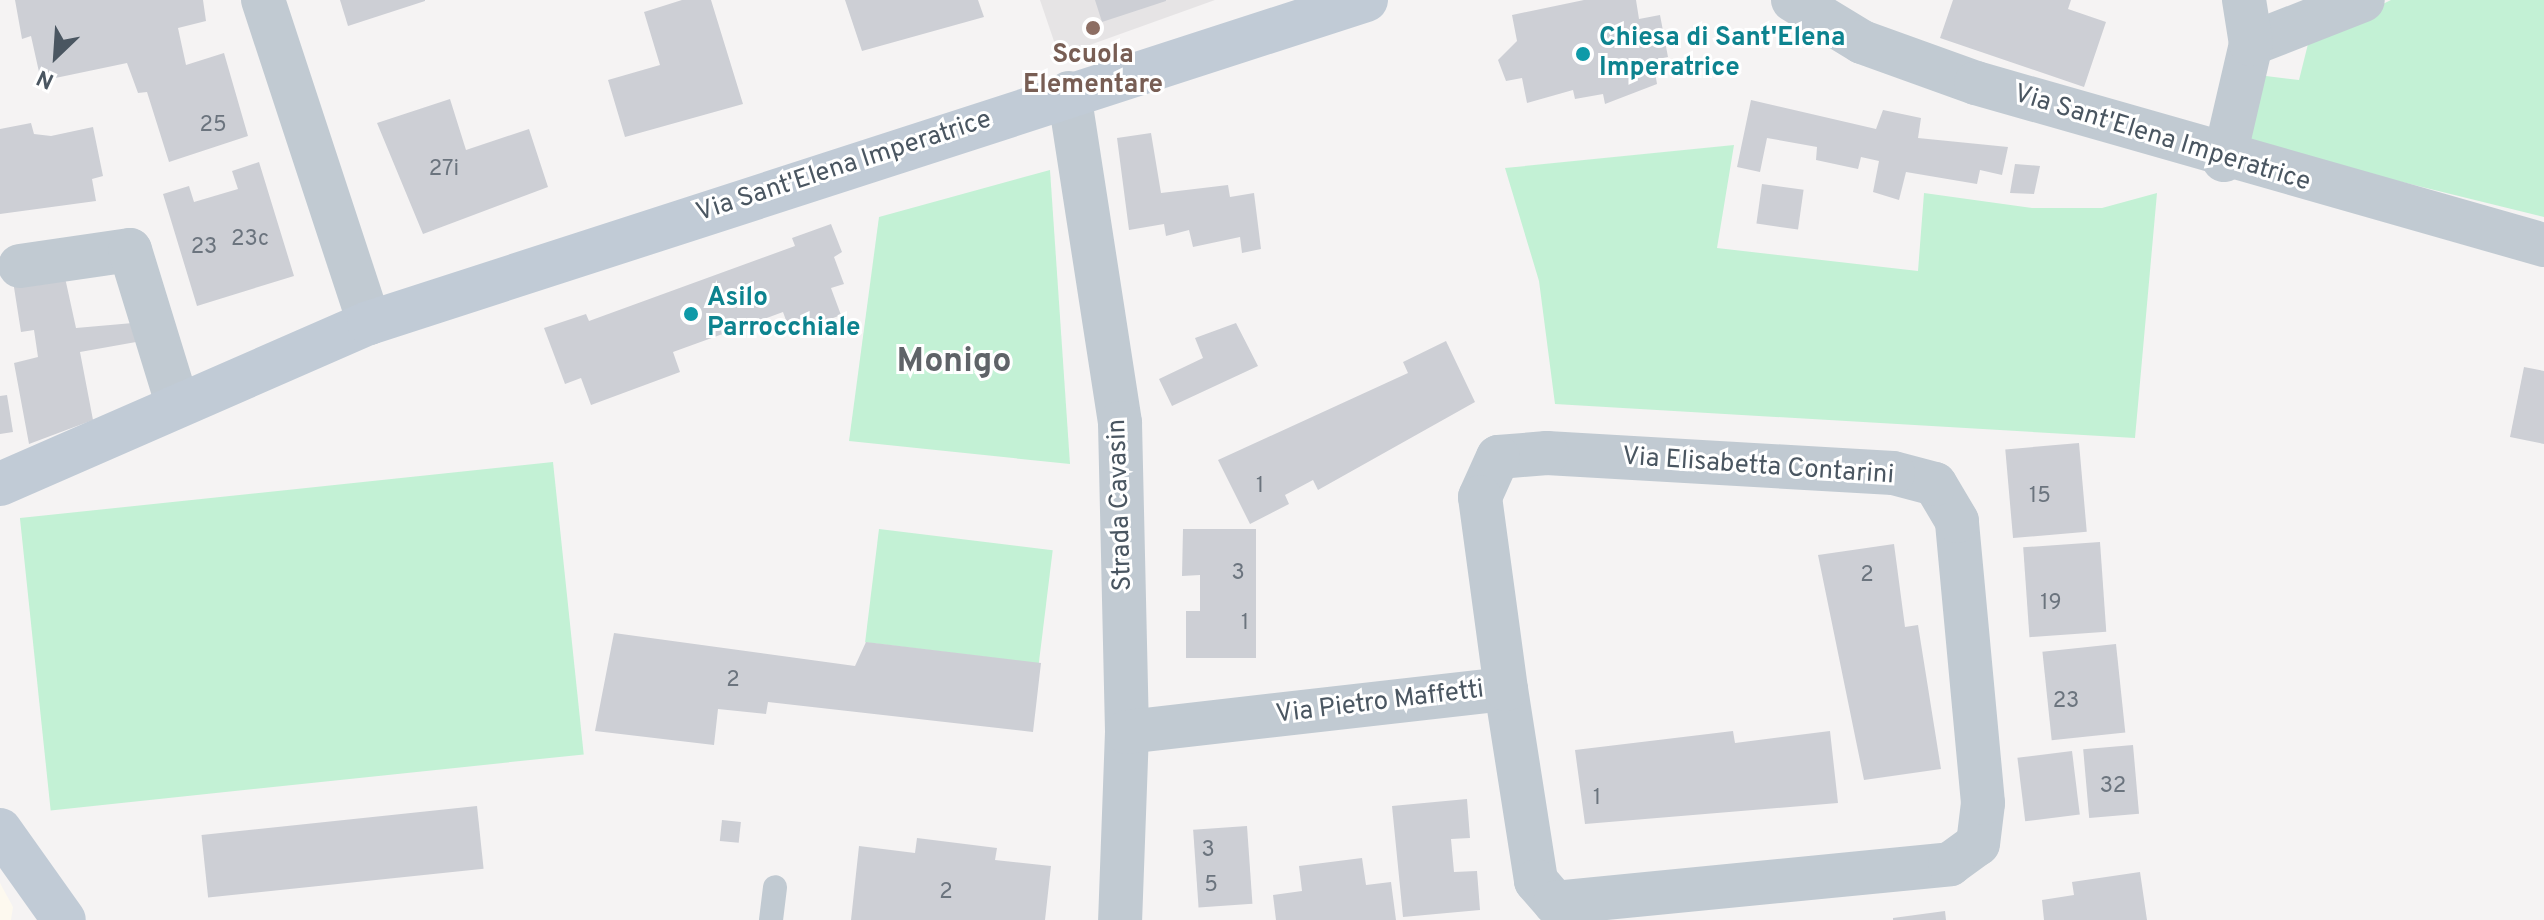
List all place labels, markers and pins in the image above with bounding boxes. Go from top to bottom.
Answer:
marker: Scuola Elementare [1084,19,1102,37]
place label: Chiesa di Sant'Elena Imperatrice [1599,23,1845,84]
place label: Scuola Elementare [1023,40,1163,102]
marker: Chiesa di Sant'Elena Imperatrice [1574,45,1592,63]
place label: Asilo Parrocchiale [707,283,861,344]
marker: Asilo Parrocchiale [682,305,700,323]

